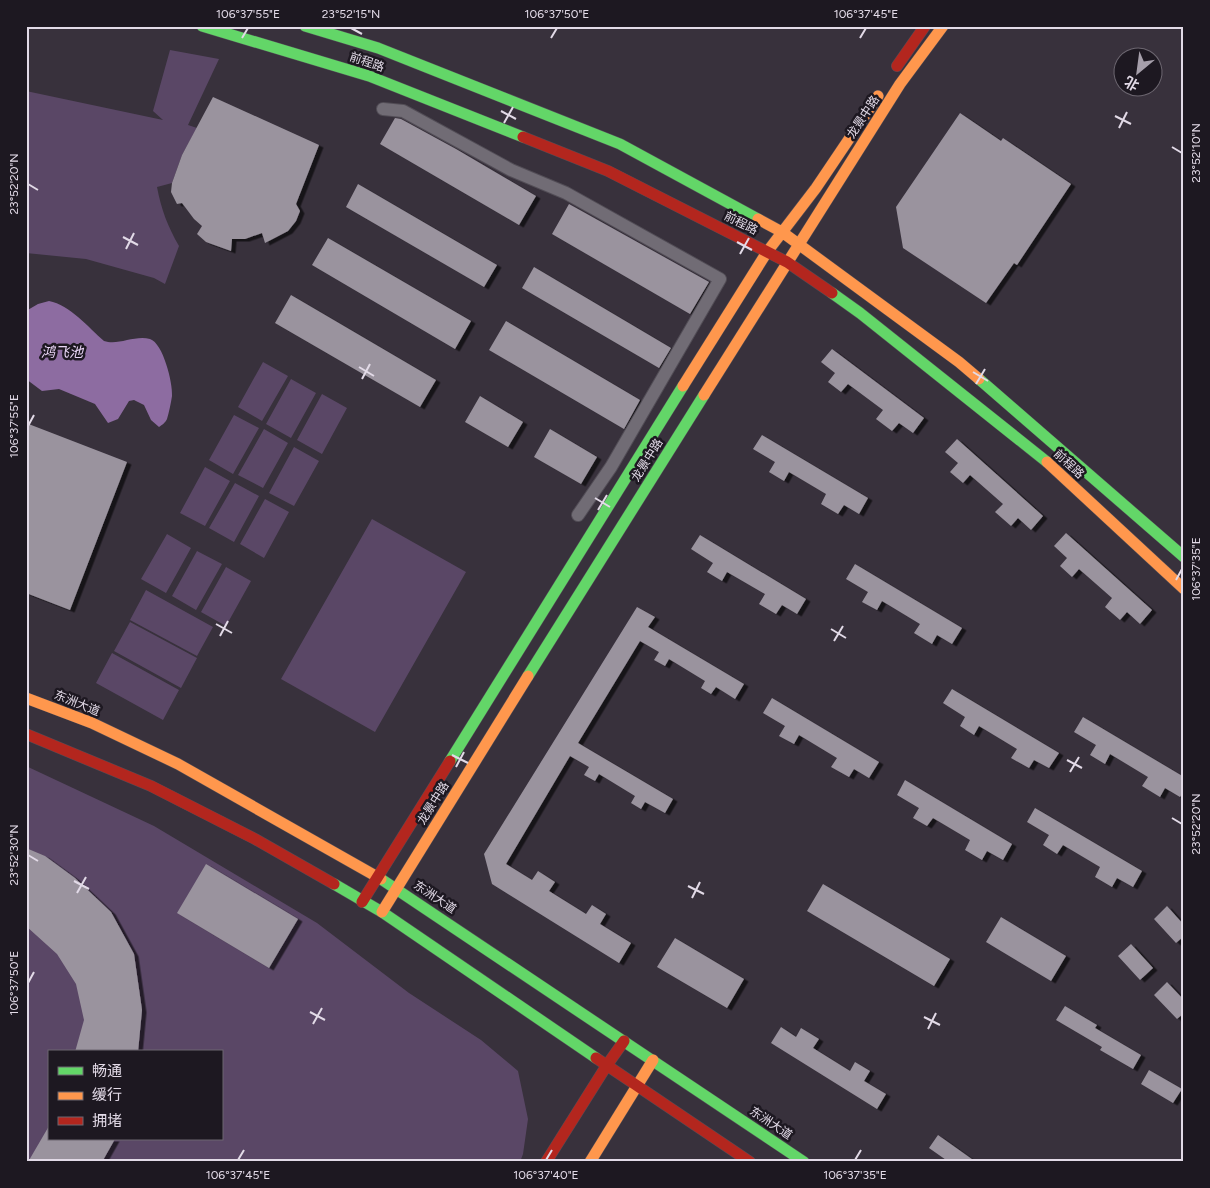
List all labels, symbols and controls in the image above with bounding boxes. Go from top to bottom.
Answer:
text: 106°37'55"E [216,7,280,21]
text: 23°52'15"N [322,7,380,21]
text: 106°37'50"E [525,7,589,21]
text: 106°37'45"E [834,7,898,21]
north arrow [1112,48,1162,98]
street label: 前程路 [348,50,386,74]
text: 北 [1122,72,1142,94]
street label: 龙景中路 [844,93,882,141]
text: 23°52'10"N [1189,123,1203,183]
text: 23°52'20"N [7,153,21,215]
street label: 前程路 [722,209,760,237]
water label: 鸿飞池 [41,344,85,361]
text: 106°37'55"E [7,394,21,458]
street label: 龙景中路 [628,436,666,484]
street label: 前程路 [1051,447,1087,481]
text: 106°37'35"E [1189,537,1203,601]
street label: 东洲大道 [52,688,102,718]
street label: 龙景中路 [414,779,452,827]
text: 23°52'20"N [1189,793,1203,855]
text: 23°52'30"N [7,824,21,886]
street label: 东洲大道 [411,878,459,916]
text: 106°37'50"E [7,951,21,1015]
legend [48,1050,222,1140]
text: 畅通 [92,1062,122,1080]
text: 缓行 [92,1086,122,1104]
street label: 东洲大道 [747,1104,795,1142]
text: 拥堵 [92,1112,122,1130]
text: 106°37'45"E [206,1168,270,1182]
text: 106°37'40"E [513,1168,579,1182]
text: 106°37'35"E [823,1168,887,1182]

